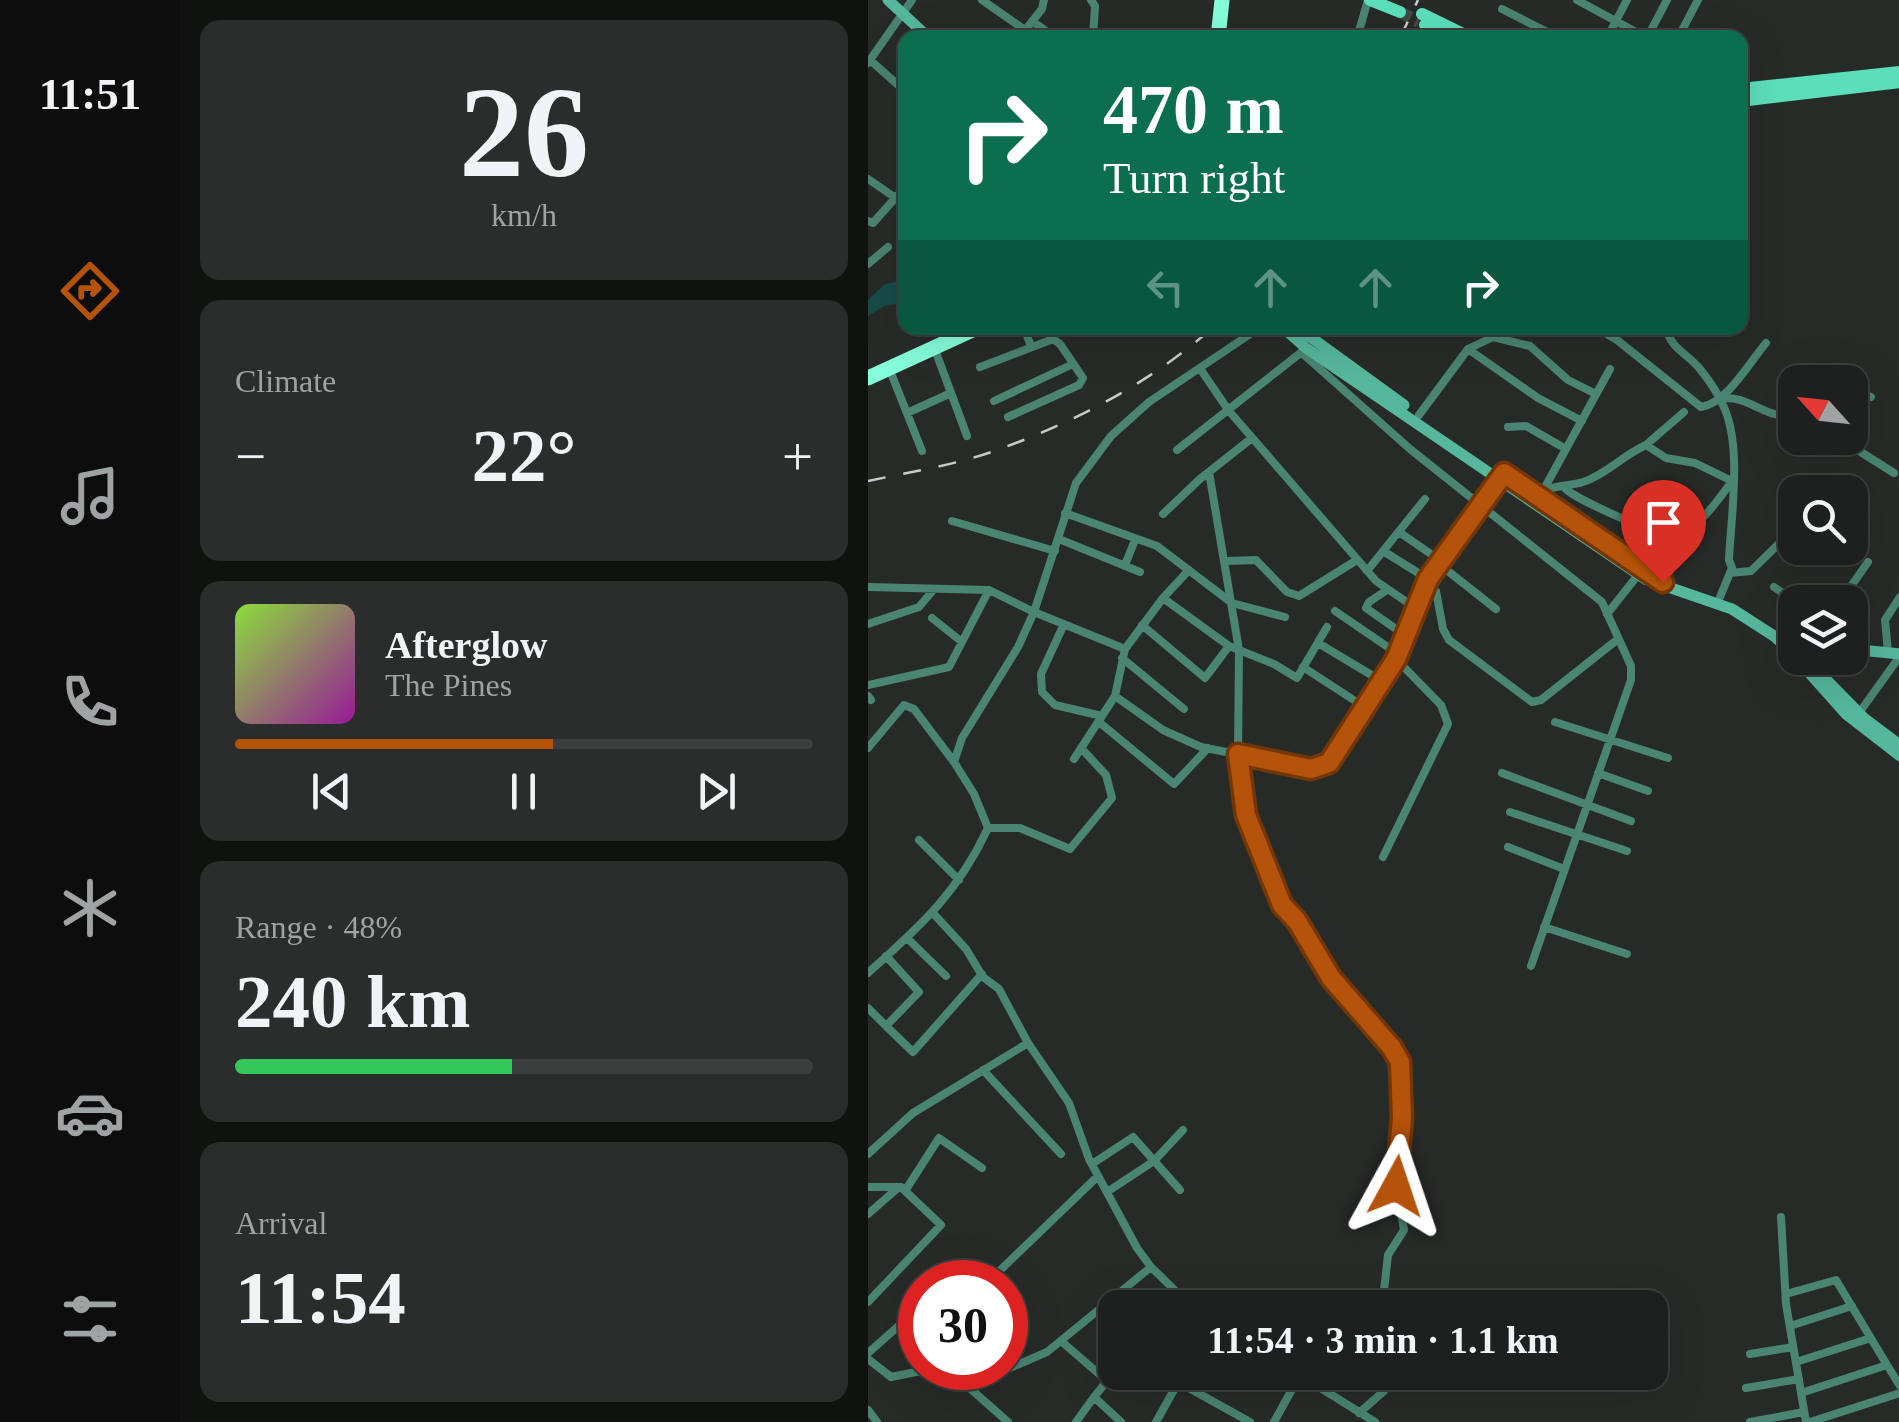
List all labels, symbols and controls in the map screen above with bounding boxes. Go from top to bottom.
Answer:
text: 26 [459,60,589,204]
text: 11:51 [39,69,141,119]
icon: right [938,70,1068,200]
text: 470 m [1103,71,1284,148]
text: Turn right [1103,153,1285,203]
text: km/h [491,197,557,233]
icon: directions [55,256,125,326]
icon: left [1138,260,1193,315]
icon: ahead [1243,260,1298,315]
icon: ahead [1348,260,1403,315]
icon: right [1453,260,1508,315]
text: Climate [235,363,336,399]
north arrow [1778,365,1868,455]
map controls [1778,365,1868,675]
text: 22° [472,414,577,497]
text: − [235,426,266,487]
text: + [782,426,813,487]
icon: music [55,461,125,531]
button: search [1778,475,1868,565]
pin [1621,480,1706,583]
icon: arrive [1636,495,1691,550]
button: layers [1778,585,1868,675]
text: Afterglow [385,624,547,666]
icon: phone [55,667,125,737]
text: The Pines [385,667,512,703]
icon: previous [304,764,359,819]
icon: pause [496,764,551,819]
icon: next [689,764,744,819]
icon: climate [55,873,125,943]
text: Range · 48% [235,909,402,945]
text: 240 km [235,960,470,1043]
icon: car [55,1078,125,1148]
position arrow [1344,1134,1448,1238]
text: Arrival [235,1205,327,1241]
text: 11:54 [235,1256,406,1339]
speed limit sign: 30 [898,1260,1028,1390]
icon: filters [55,1284,125,1354]
text: 11:54 · 3 min · 1.1 km [1207,1319,1559,1361]

